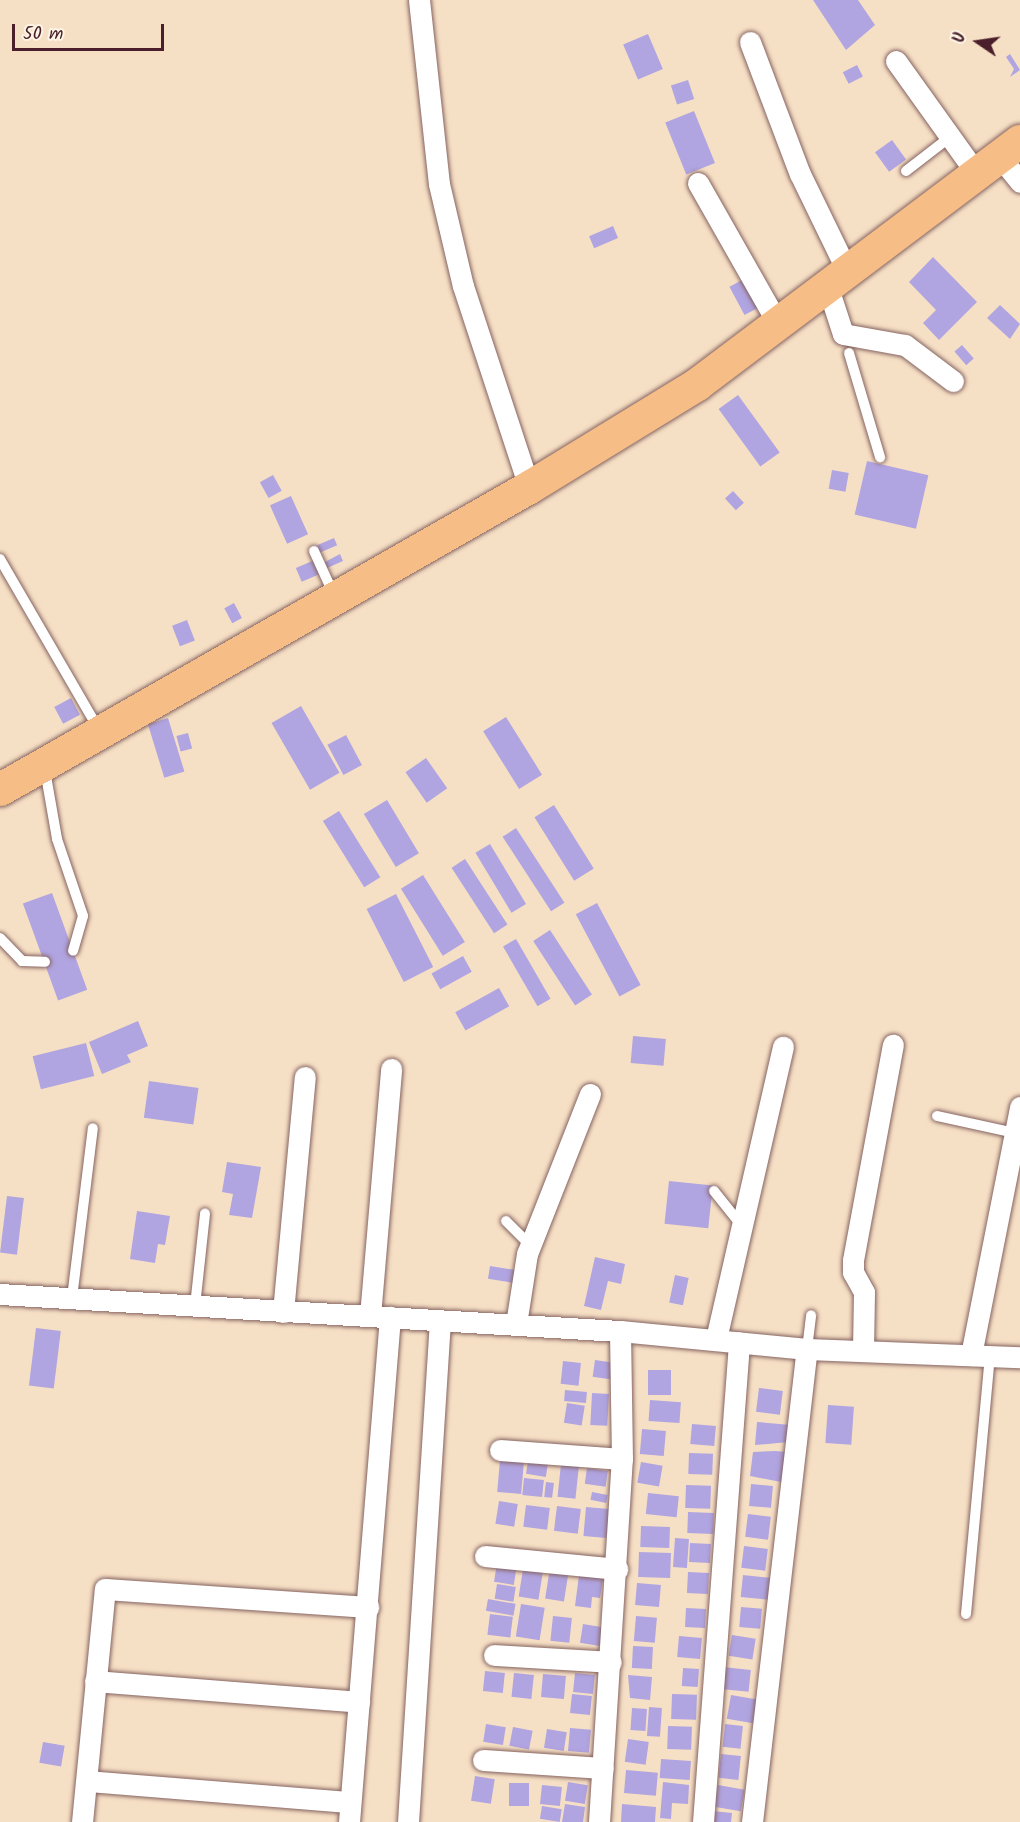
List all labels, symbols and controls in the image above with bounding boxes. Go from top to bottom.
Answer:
scale bar [15,12,166,50]
north arrow [948,12,1008,72]
text: 50 m [23,20,63,49]
text: U [947,30,973,45]

